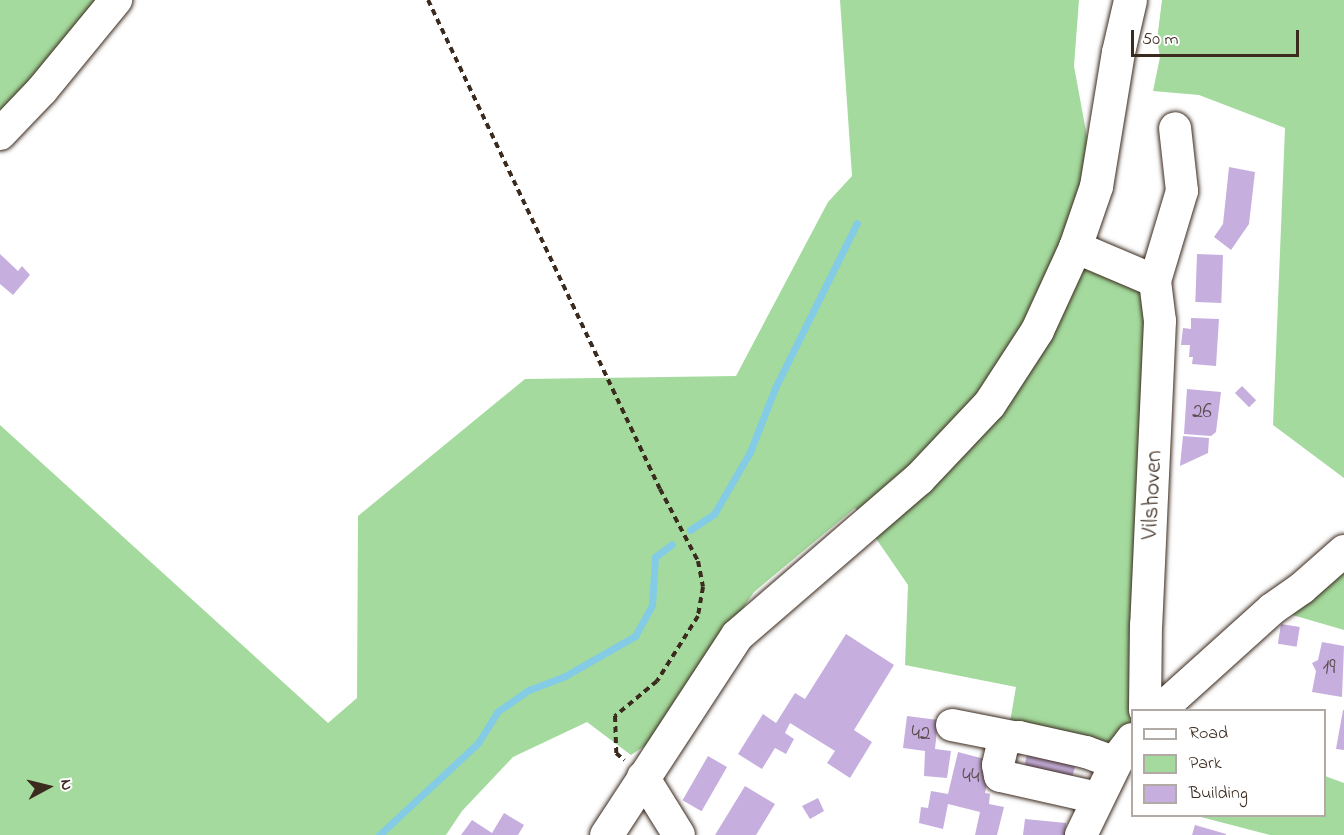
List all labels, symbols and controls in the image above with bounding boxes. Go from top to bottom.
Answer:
scale bar [1134,18,1302,56]
text: 50 m [1142,27,1179,53]
house number: 26 [1192,399,1212,425]
street label: Vilshoven [1136,450,1170,540]
house number: 19 [1323,655,1335,681]
legend [1131,709,1326,817]
house number: 42 [911,721,931,747]
text: Road [1189,721,1228,747]
text: Park [1189,751,1222,777]
north arrow [18,757,78,817]
house number: 44 [962,764,980,790]
text: N [53,778,78,792]
text: Building [1189,781,1248,807]

